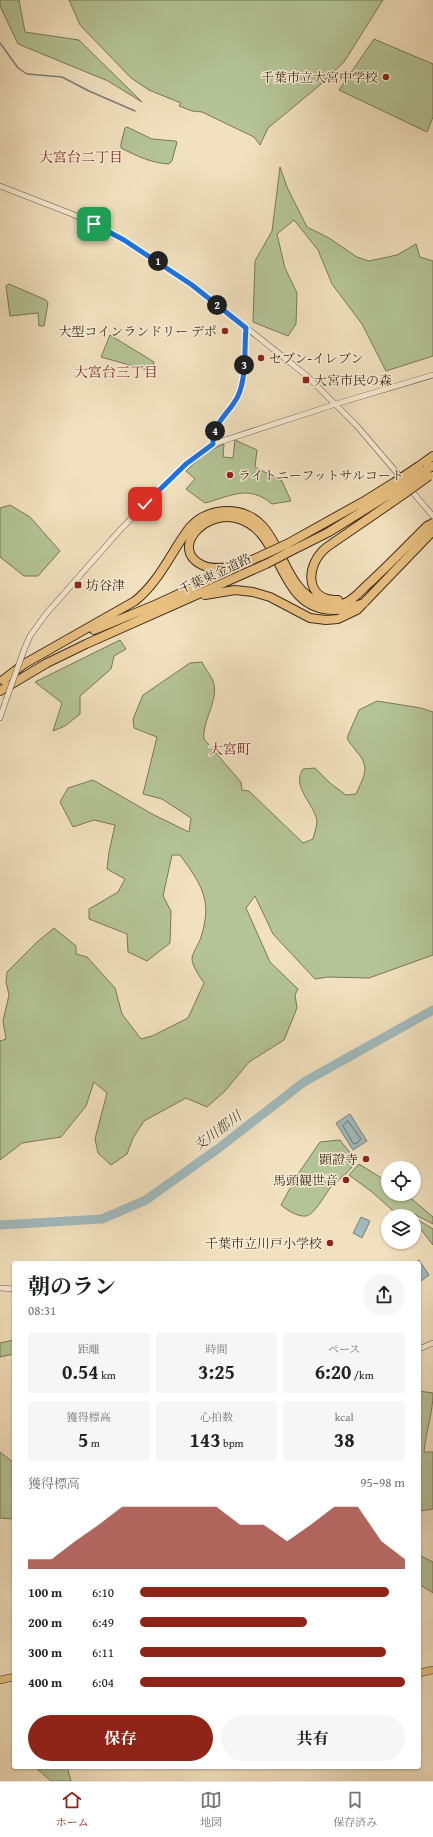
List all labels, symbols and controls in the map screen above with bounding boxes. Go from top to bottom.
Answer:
place label: 千葉市立大宮中学校 [261,68,378,87]
marker: 千葉市立大宮中学校 [381,72,391,82]
district label: 大宮台二丁目 [39,147,123,167]
pin [77,207,111,241]
icon: arrive [83,213,105,235]
pin: 1 [148,251,168,271]
text: 1 [155,253,161,269]
pin: 2 [207,295,227,315]
text: 2 [214,297,220,313]
place label: 大型コインランドリー デポ [59,322,217,341]
marker: 大型コインランドリー デポ [220,326,230,336]
place label: セブン-イレブン [269,349,363,368]
marker: セブン-イレブン [256,353,266,363]
pin: 3 [234,355,254,375]
text: 3 [241,357,247,373]
district label: 大宮台三丁目 [74,362,158,382]
place label: 大宮市民の森 [314,371,392,390]
marker: 大宮市民の森 [301,375,311,385]
pin: 4 [205,421,225,441]
text: 4 [212,423,218,439]
place label: ライトニーフットサルコート [238,466,404,485]
marker: ライトニーフットサルコート [225,470,235,480]
pin [128,487,162,521]
icon: check [134,493,156,515]
street label: 千葉東金道路 [176,549,254,599]
place label: 坊谷津 [86,576,125,595]
marker: 坊谷津 [73,580,83,590]
district label: 大宮町 [209,739,251,759]
water label: 支川都川 [189,1105,247,1156]
place label: 顕證寺 [319,1150,358,1169]
marker: 顕證寺 [361,1154,371,1164]
map controls [381,1161,421,1249]
button: locate [381,1161,421,1201]
place label: 馬頭観世音 [273,1171,338,1190]
marker: 馬頭観世音 [341,1175,351,1185]
button: layers [381,1209,421,1249]
place label: 千葉市立川戸小学校 [205,1234,322,1253]
marker: 千葉市立川戸小学校 [325,1238,335,1248]
text: 朝のラン [28,1270,116,1302]
button: share [363,1274,405,1316]
text: 08:31 [28,1301,56,1320]
text: 距離 [78,1341,100,1357]
text: 時間 [205,1341,227,1357]
text: ペース [328,1341,360,1357]
text: 0.54 [62,1357,99,1386]
text: 3:25 [198,1357,235,1386]
text: 6:20 [315,1357,351,1386]
text: km [99,1367,116,1383]
text: /km [351,1367,374,1383]
text: 獲得標高 [67,1409,111,1425]
text: 心拍数 [200,1409,233,1425]
text: kcal [335,1409,354,1425]
text: 5 [78,1425,88,1454]
text: 143 [189,1425,221,1454]
text: 38 [334,1425,355,1454]
text: m [88,1435,100,1451]
text: bpm [221,1435,244,1451]
text: 95–98 m [360,1473,405,1492]
text: 獲得標高 [28,1474,80,1493]
text: 100 m [28,1583,62,1602]
text: 6:10 [92,1583,114,1602]
text: 200 m [28,1613,62,1632]
text: 6:49 [92,1613,114,1632]
text: 300 m [28,1643,62,1662]
text: 6:11 [92,1643,114,1662]
text: 400 m [28,1673,62,1692]
text: 6:04 [92,1673,114,1692]
button: 保存 [28,1715,213,1761]
button: 共有 [221,1715,405,1761]
tab: ホーム [56,1789,89,1830]
tab: 地図 [200,1789,222,1830]
tab: 保存済み [333,1789,377,1830]

